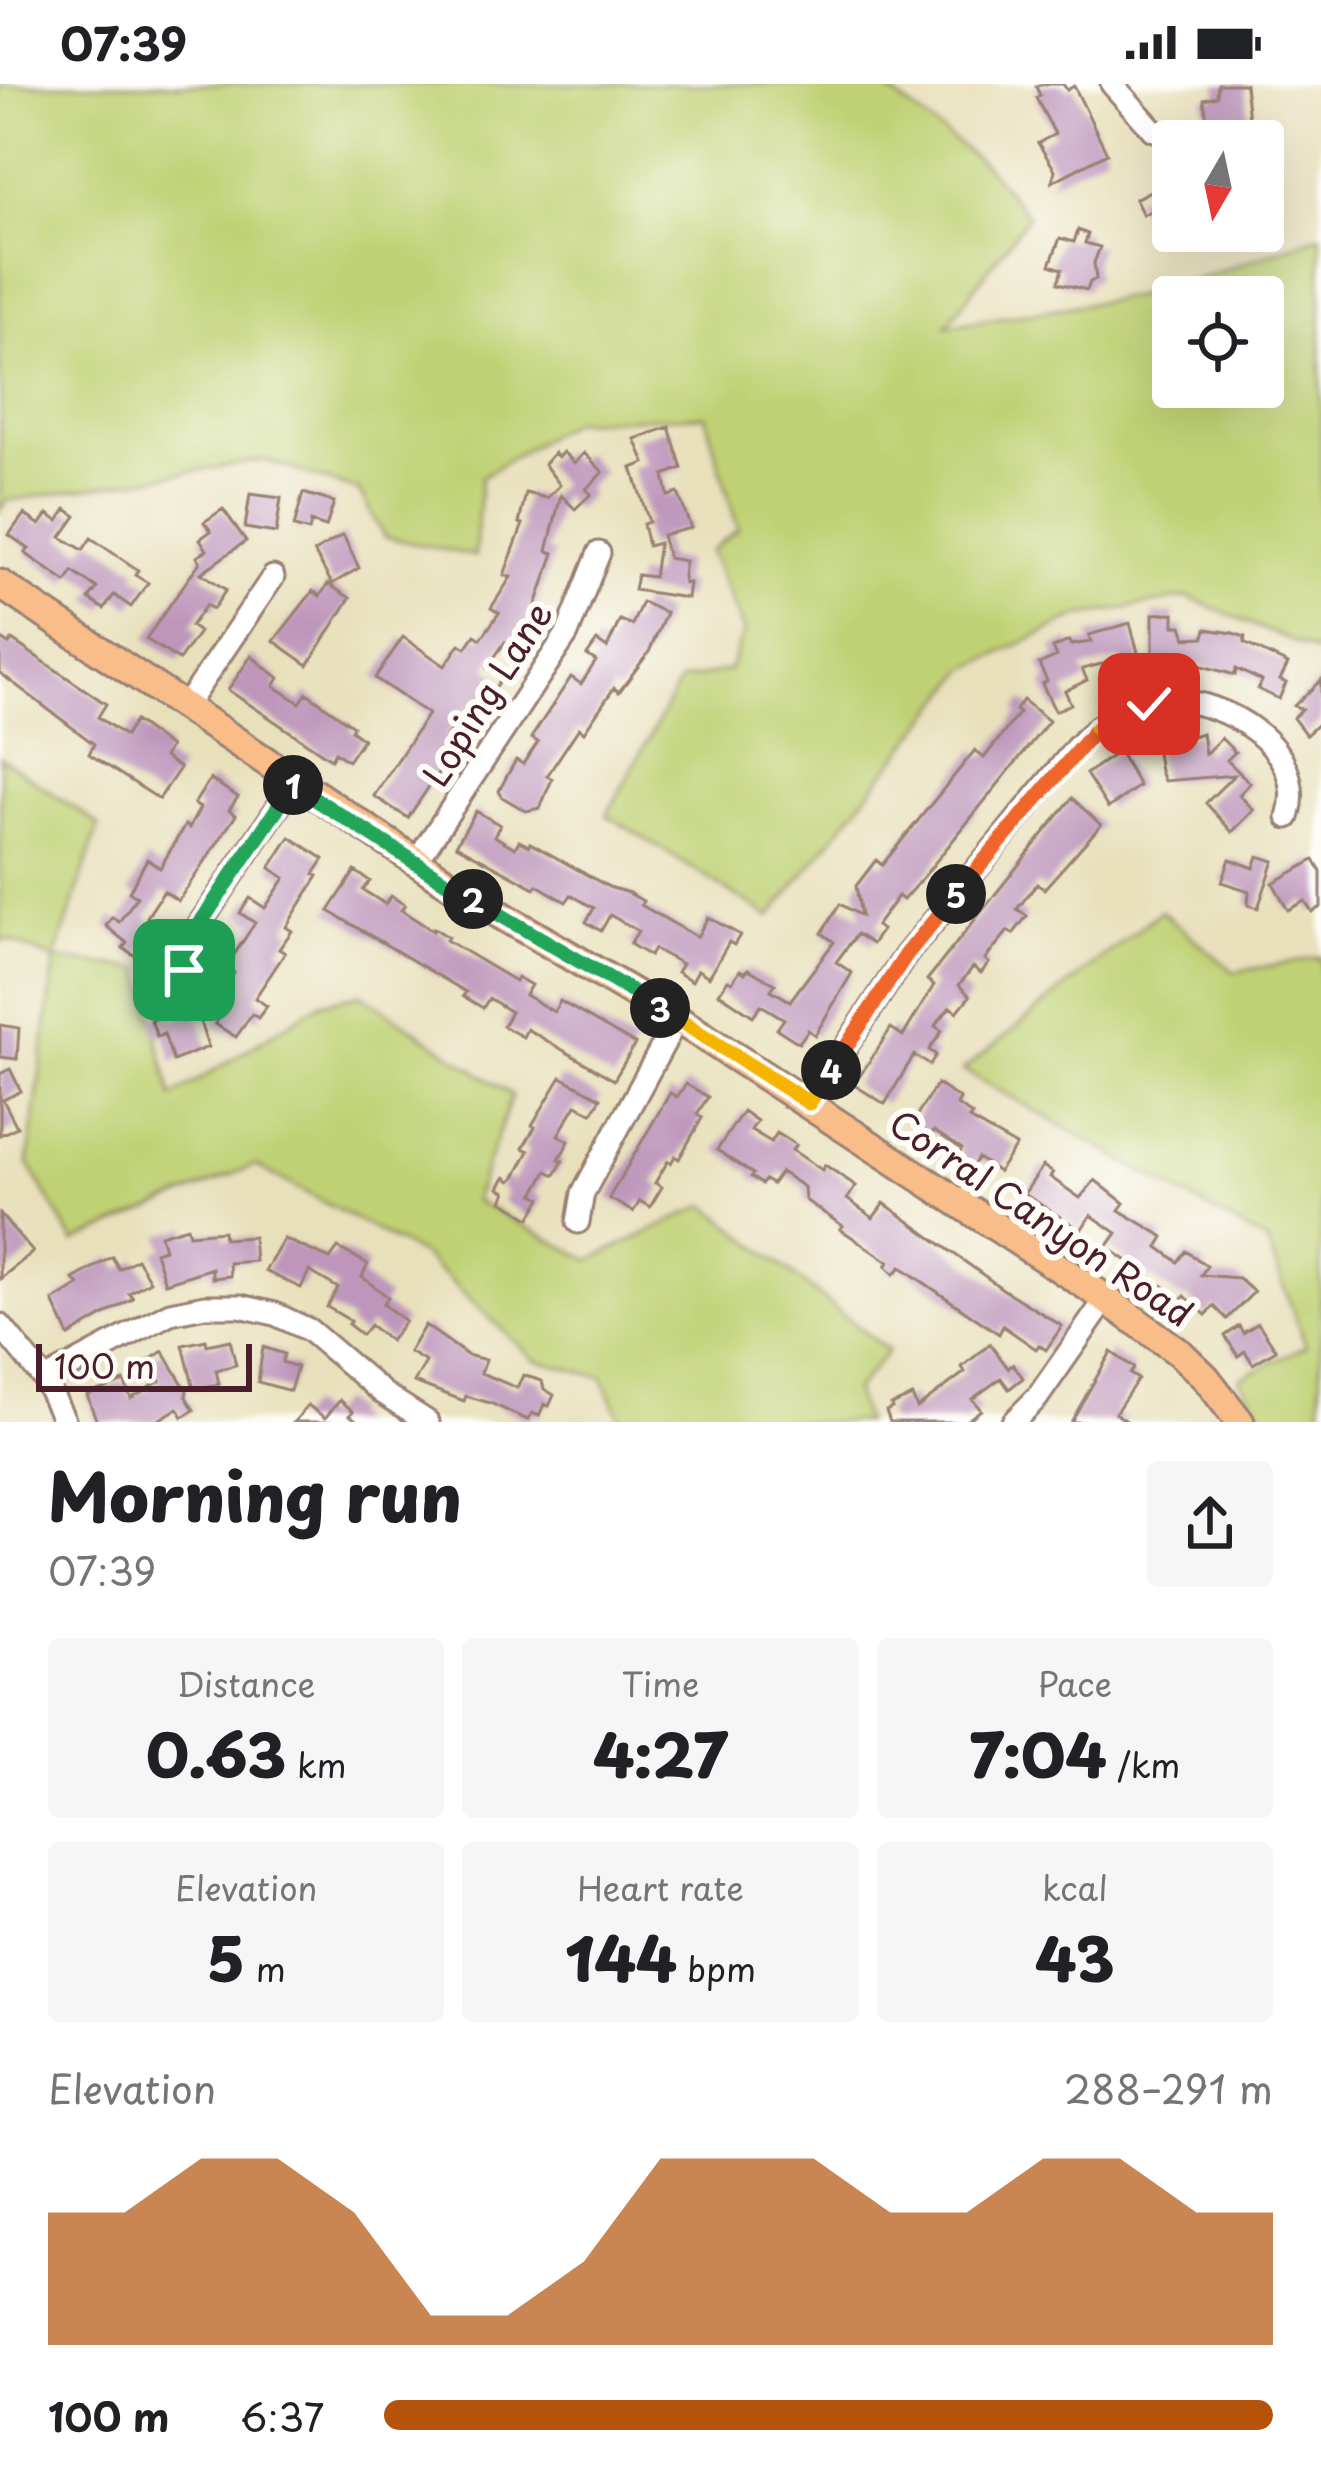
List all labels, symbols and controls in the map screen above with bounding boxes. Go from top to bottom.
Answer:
text: 07:39 [60,8,187,76]
north arrow [1152,120,1284,252]
map controls [1152,120,1284,408]
button: locate [1152,276,1284,408]
street label: Loping Lane [408,590,564,796]
pin [1098,653,1200,755]
icon: check [1116,671,1182,737]
pin: 1 [263,755,323,815]
text: 1 [285,760,301,810]
pin: 5 [926,864,986,924]
pin: 2 [443,869,503,929]
text: 5 [945,869,967,919]
text: 2 [461,874,485,924]
pin [133,919,235,1021]
icon: arrive [151,937,217,1003]
pin: 3 [630,978,690,1038]
text: 3 [649,983,671,1033]
pin: 4 [801,1040,861,1100]
text: 4 [820,1045,842,1095]
street label: Corral Canyon Road [879,1095,1205,1339]
scale bar [36,1338,252,1391]
text: 100 m [54,1340,155,1390]
text: Morning run [48,1445,462,1544]
button: share [1147,1461,1273,1587]
text: 07:39 [48,1540,156,1599]
text: Distance [177,1658,315,1708]
text: Time [622,1658,699,1708]
text: Pace [1038,1658,1112,1708]
text: 0.63 [146,1708,286,1798]
text: 4:27 [593,1708,728,1798]
text: 7:04 [969,1708,1107,1798]
text: km [286,1739,347,1789]
text: /km [1107,1739,1180,1789]
text: Elevation [175,1862,317,1912]
text: Heart rate [577,1862,744,1912]
text: kcal [1042,1862,1108,1912]
text: 5 [207,1912,245,2002]
text: 144 [565,1912,677,2002]
text: 43 [1035,1912,1115,2002]
text: m [245,1943,286,1993]
text: bpm [677,1943,756,1993]
text: Elevation [48,2058,216,2117]
text: 288–291 m [1064,2058,1273,2117]
text: 100 m [48,2386,170,2445]
text: 6:37 [240,2386,324,2445]

